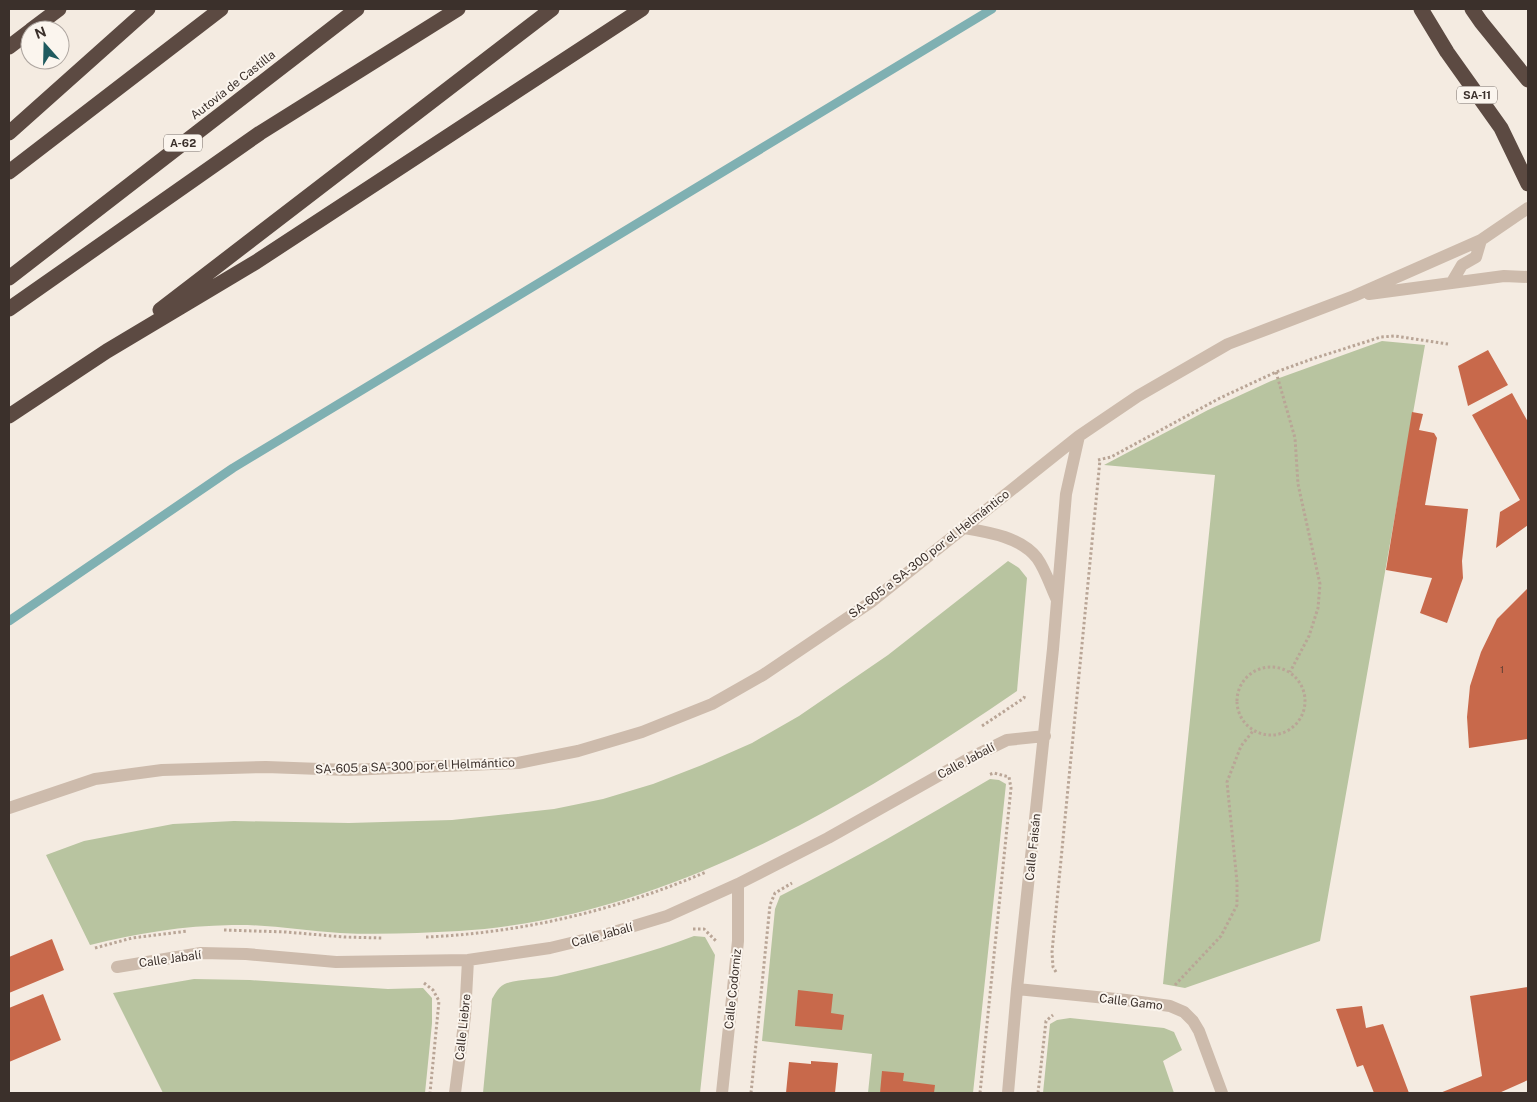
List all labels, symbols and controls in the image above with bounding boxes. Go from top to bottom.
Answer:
north arrow [20,20,70,70]
text: N [33,23,48,42]
street label: Autovía de Castilla [188,48,278,122]
road number: SA-11 [1457,86,1497,104]
road number: A-62 [164,134,202,152]
street label: SA-605 a SA-300 por el Helmántico [846,487,1012,621]
house number: 1 [1500,663,1504,675]
street label: Calle Jabalí [935,740,998,782]
street label: SA-605 a SA-300 por el Helmántico [315,756,515,776]
street label: Calle Faisán [1023,813,1043,881]
street label: Calle Jabalí [570,920,635,950]
street label: Calle Jabalí [138,948,203,970]
street label: Calle Codorniz [722,948,744,1030]
street label: Calle Gamo [1098,991,1164,1013]
street label: Calle Liebre [453,993,473,1061]

